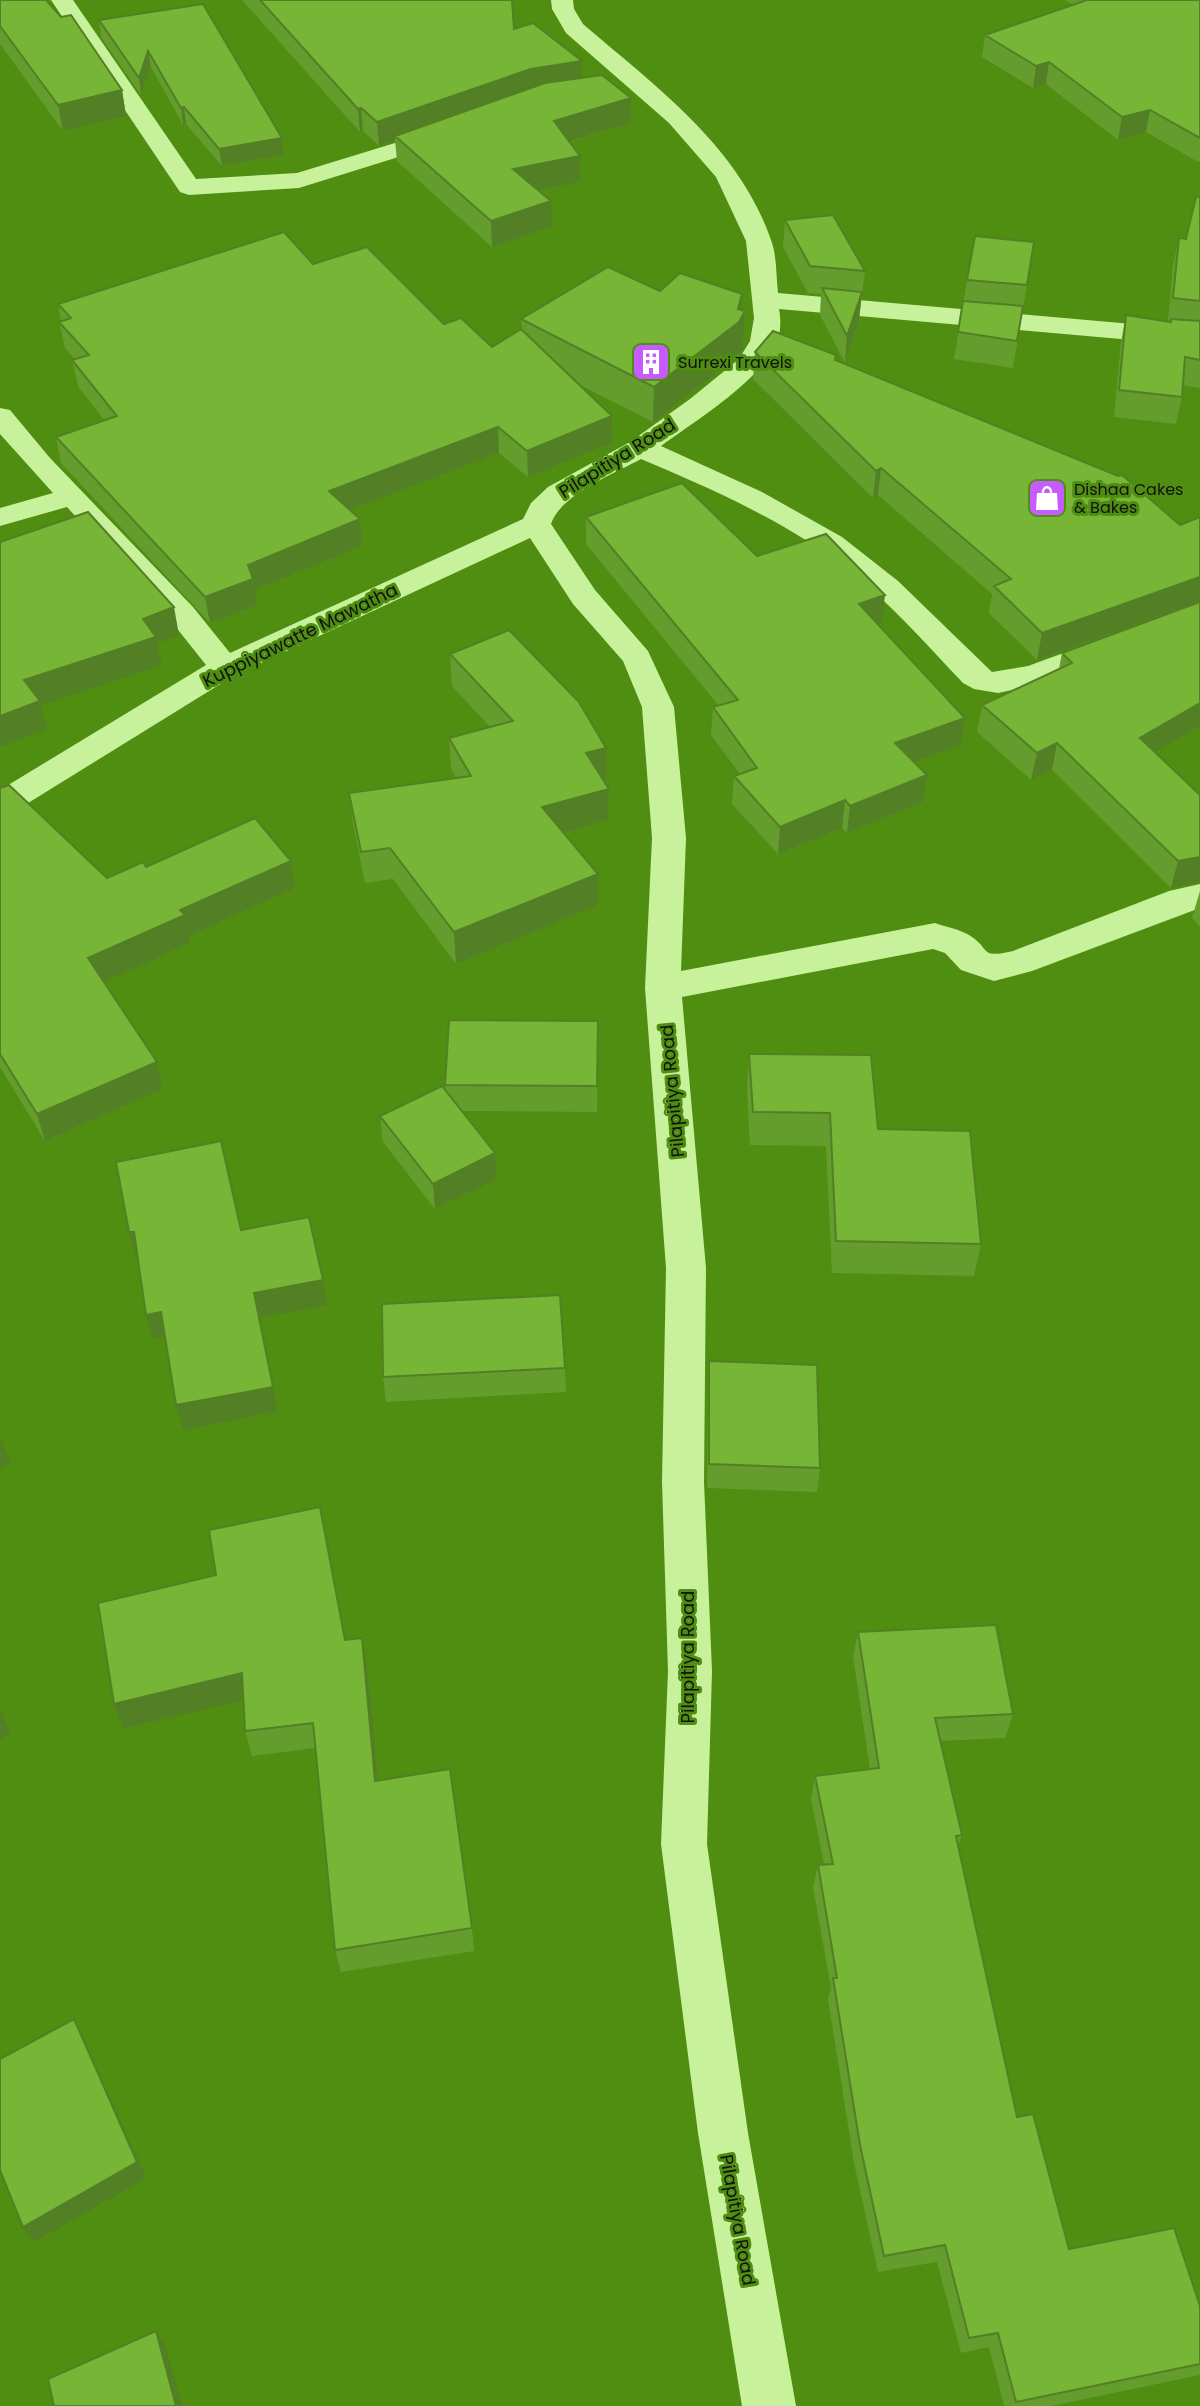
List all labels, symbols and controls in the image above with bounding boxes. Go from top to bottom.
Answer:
building icon: Surrexi Travels [630,341,672,383]
place label: Surrexi Travels [678,351,792,374]
street label: Pilapitiya Road [554,412,680,504]
shop icon: Dishaa Cakes & Bakes [1026,477,1068,519]
place label: Dishaa Cakes & Bakes [1074,478,1183,519]
street label: Kuppiyawatte Mawatha [198,577,402,693]
street label: Pilapitiya Road [654,1024,690,1158]
street label: Pilapitiya Road [675,1591,700,1723]
street label: Pilapitiya Road [714,2152,762,2288]

